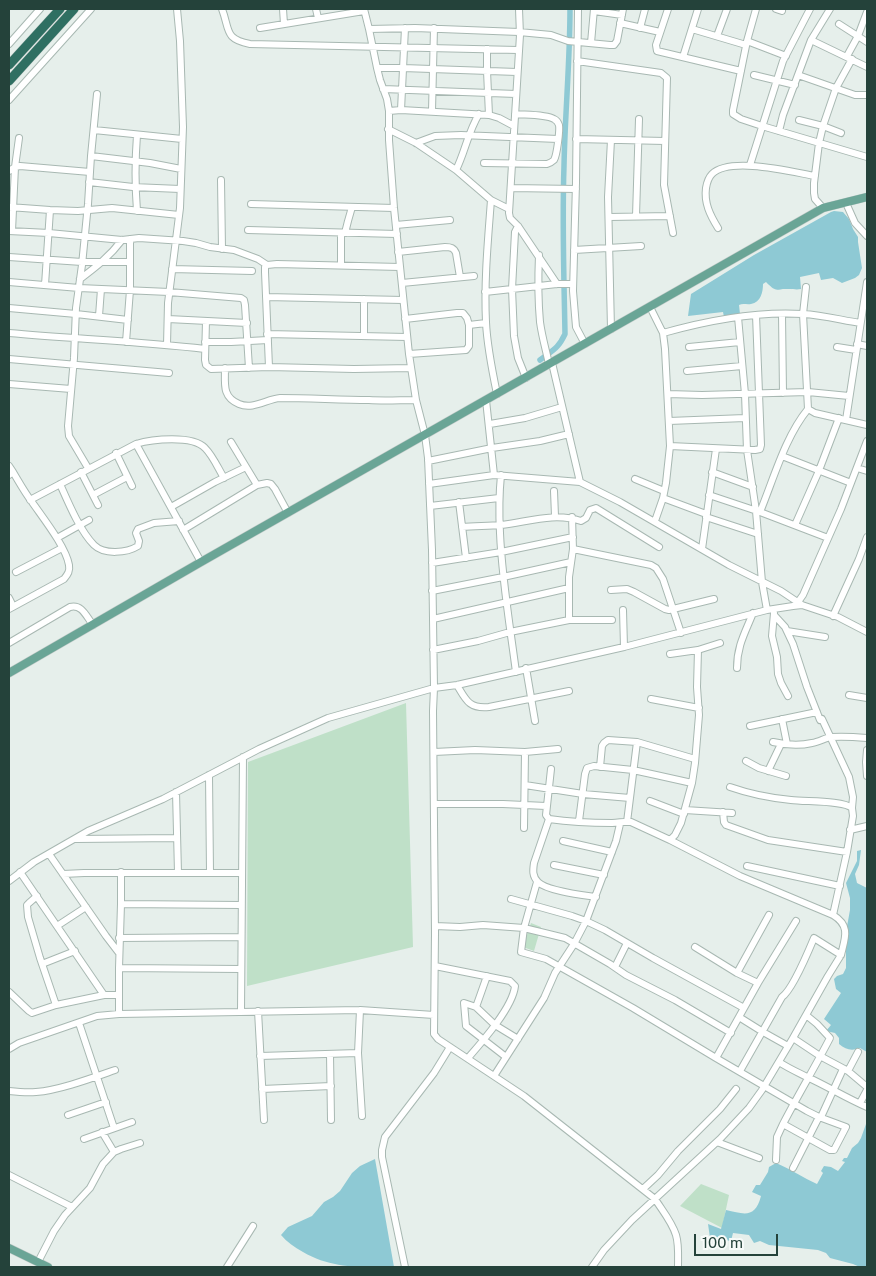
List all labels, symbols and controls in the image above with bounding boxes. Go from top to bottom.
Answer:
scale bar [696,1224,780,1256]
text: 100 m [702,1234,743,1251]

